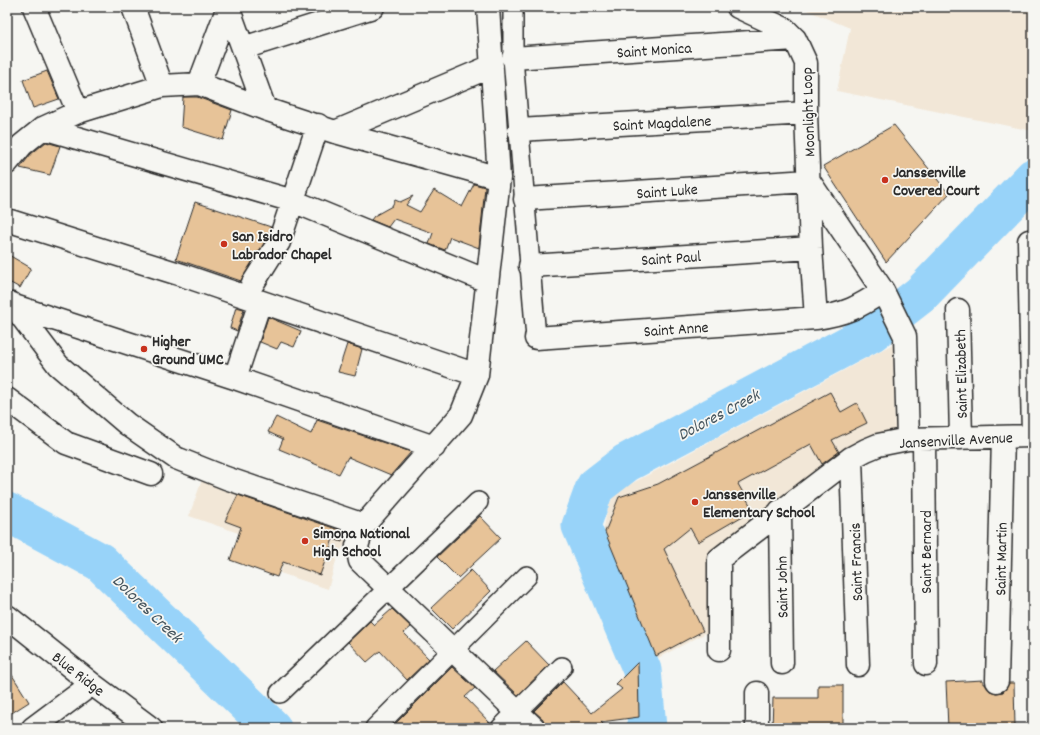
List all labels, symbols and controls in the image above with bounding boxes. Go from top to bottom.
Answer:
street label: Saint Monica [616,37,693,66]
street label: Moonlight Loop [796,67,823,157]
street label: Saint Magdalene [612,110,712,139]
place label: Janssenville Covered Court [893,162,980,203]
marker: Janssenville Covered Court [880,175,890,185]
street label: Saint Luke [636,179,699,206]
place label: San Isidro Labrador Chapel [232,226,332,267]
marker: San Isidro Labrador Chapel [219,239,229,249]
street label: Saint Paul [640,246,702,273]
street label: Saint Anne [643,317,709,344]
street label: Saint Elizabeth [950,329,975,419]
place label: Higher Ground UMC [152,331,224,372]
marker: Higher Ground UMC [139,344,149,354]
water label: Dolores Creek [674,384,766,448]
street label: Jansenville Avenue [899,427,1013,456]
place label: Janssenville Elementary School [703,484,815,525]
marker: Janssenville Elementary School [690,497,700,507]
street label: Saint Bernard [916,510,939,594]
street label: Saint Francis [845,522,870,602]
street label: Saint Martin [990,522,1015,596]
place label: Simona National High School [313,523,410,564]
marker: Simona National High School [300,536,310,546]
street label: Saint John [771,556,796,618]
water label: Dolores Creek [105,570,188,651]
street label: Blue Ridge [46,647,109,703]

